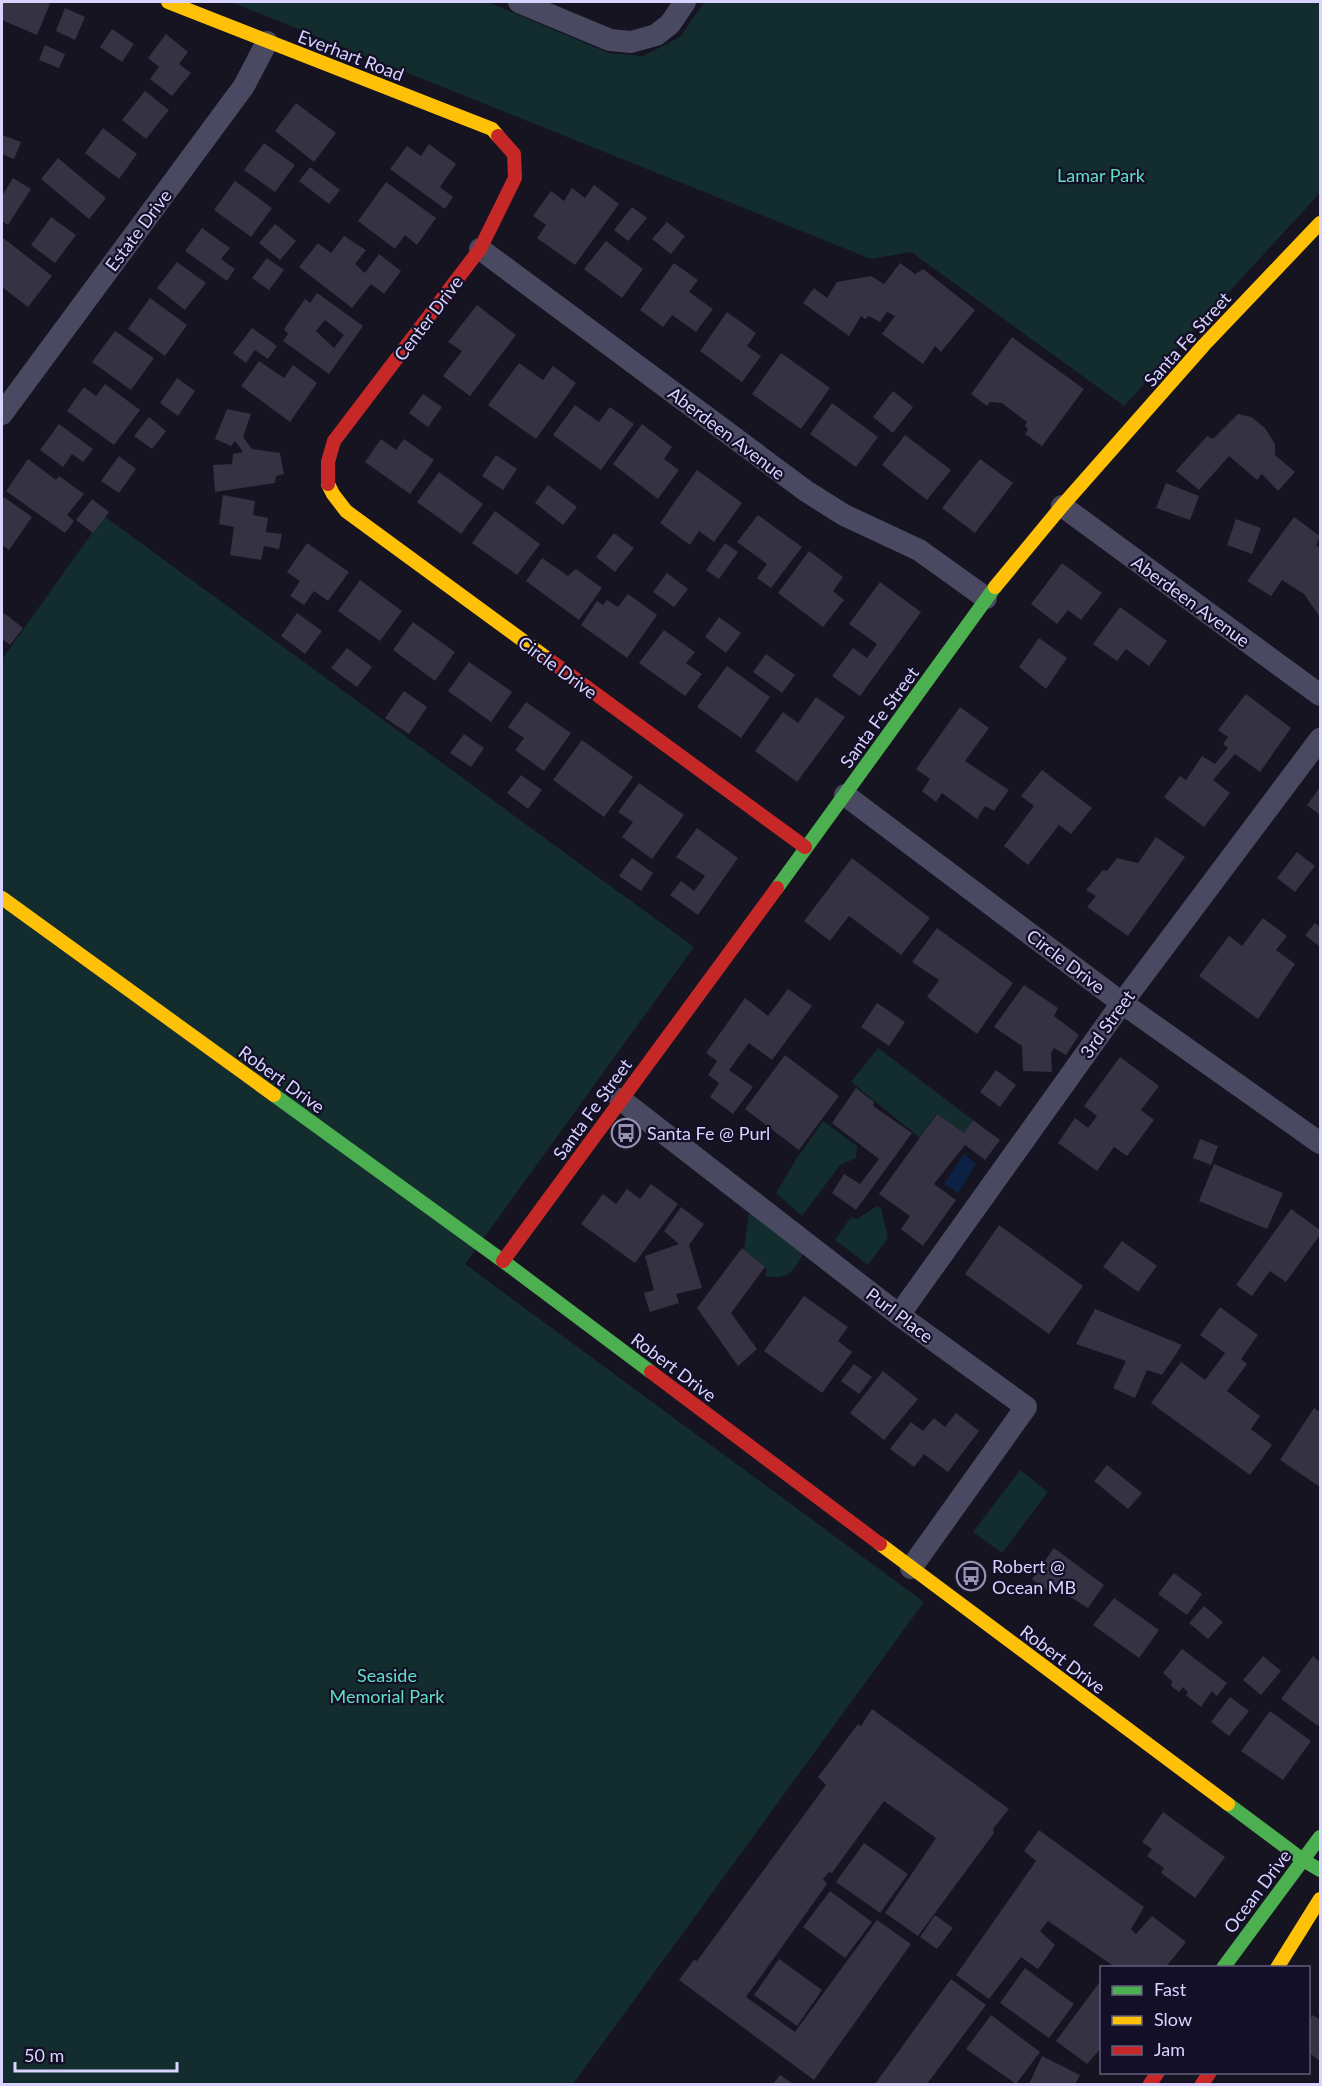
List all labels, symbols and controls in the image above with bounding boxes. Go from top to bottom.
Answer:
street label: Everhart Road [295,25,407,85]
park label: Lamar Park [1057,164,1146,186]
street label: Estate Drive [100,185,176,275]
street label: Center Drive [389,271,467,365]
street label: Santa Fe Street [1139,287,1235,391]
street label: Aberdeen Avenue [664,382,790,484]
street label: Aberdeen Avenue [1128,551,1254,651]
street label: Circle Drive [514,631,602,703]
street label: Santa Fe Street [835,662,923,772]
street label: Circle Drive [1022,924,1110,998]
street label: 3rd Street [1075,985,1139,1062]
street label: Robert Drive [235,1040,329,1118]
street label: Santa Fe Street [548,1054,636,1164]
bus stop icon: Santa Fe @ Purl [610,1117,642,1149]
place label: Santa Fe @ Purl [647,1122,770,1144]
street label: Purl Place [862,1283,938,1347]
street label: Robert Drive [627,1328,721,1406]
place label: Robert @ Ocean MB [992,1555,1076,1598]
bus stop icon: Robert @ Ocean MB [955,1560,987,1592]
street label: Robert Drive [1016,1620,1110,1698]
park label: Seaside Memorial Park [330,1664,445,1707]
street label: Ocean Drive [1219,1845,1295,1937]
legend [1100,1966,1310,2074]
text: Fast [1154,1978,1187,2000]
text: Slow [1154,2008,1192,2030]
scale bar [15,2035,177,2073]
text: Jam [1154,2038,1185,2060]
text: 50 m [24,2044,64,2066]

